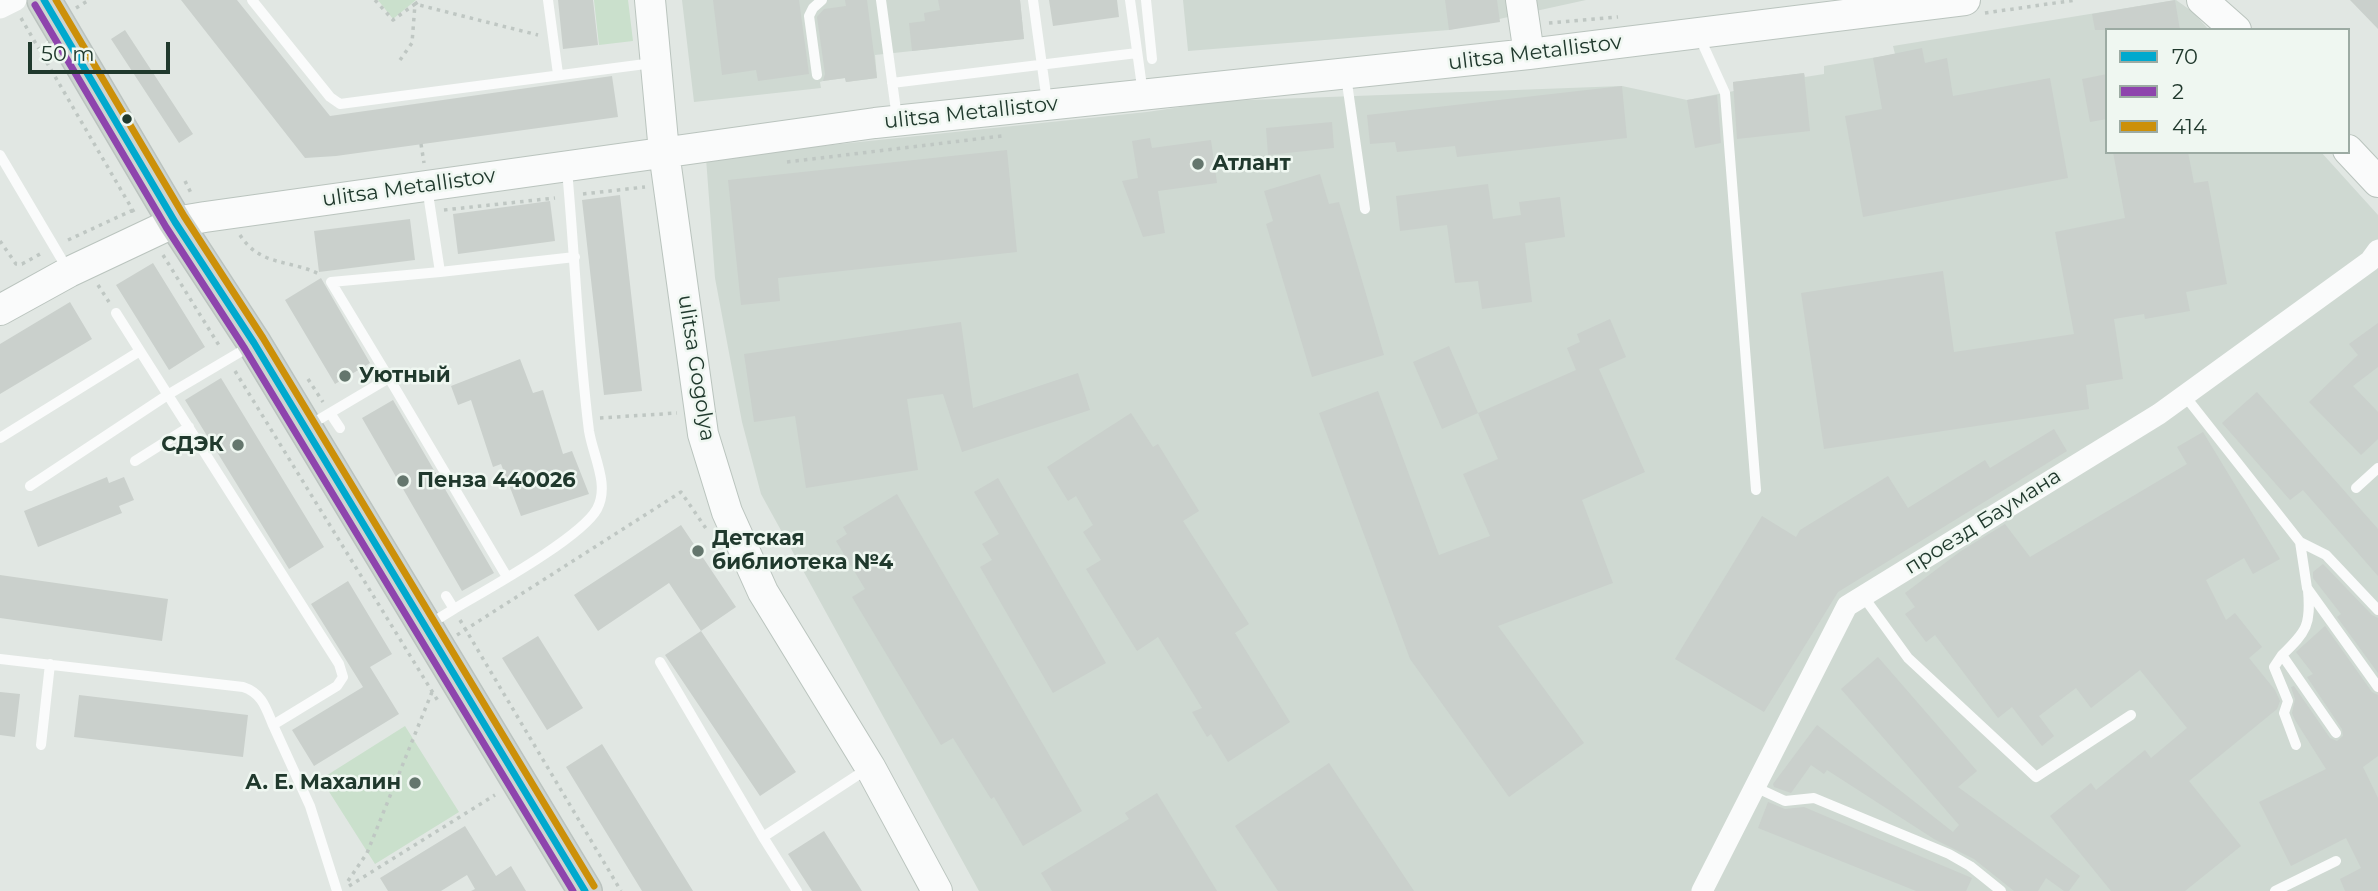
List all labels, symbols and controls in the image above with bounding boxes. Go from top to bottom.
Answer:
scale bar [32,28,173,72]
legend [2105,28,2350,154]
street label: ulitsa Metallistov [1447,30,1623,76]
text: 50 m [41,41,95,66]
text: 70 [2172,44,2198,69]
text: 2 [2172,79,2184,104]
street label: ulitsa Metallistov [883,91,1059,135]
unlabelled marker [120,112,134,126]
text: 414 [2172,114,2207,139]
place label: Атлант [1212,151,1291,177]
marker: Атлант [1190,156,1206,172]
street label: ulitsa Metallistov [321,163,497,213]
street label: ulitsa Gogolya [672,293,720,443]
place label: Уютный [359,363,451,389]
marker: Уютный [337,368,353,384]
place label: СДЭК [161,432,224,458]
marker: СДЭК [230,437,246,453]
street label: проезд Баумана [1900,464,2066,580]
place label: Пенза 440026 [417,468,576,494]
marker: Пенза 440026 [395,473,411,489]
place label: Детская библиотека №4 [712,526,893,576]
marker: Детская библиотека №4 [690,543,706,559]
place label: А. Е. Махалин [245,770,401,796]
marker: А. Е. Махалин [407,775,423,791]

